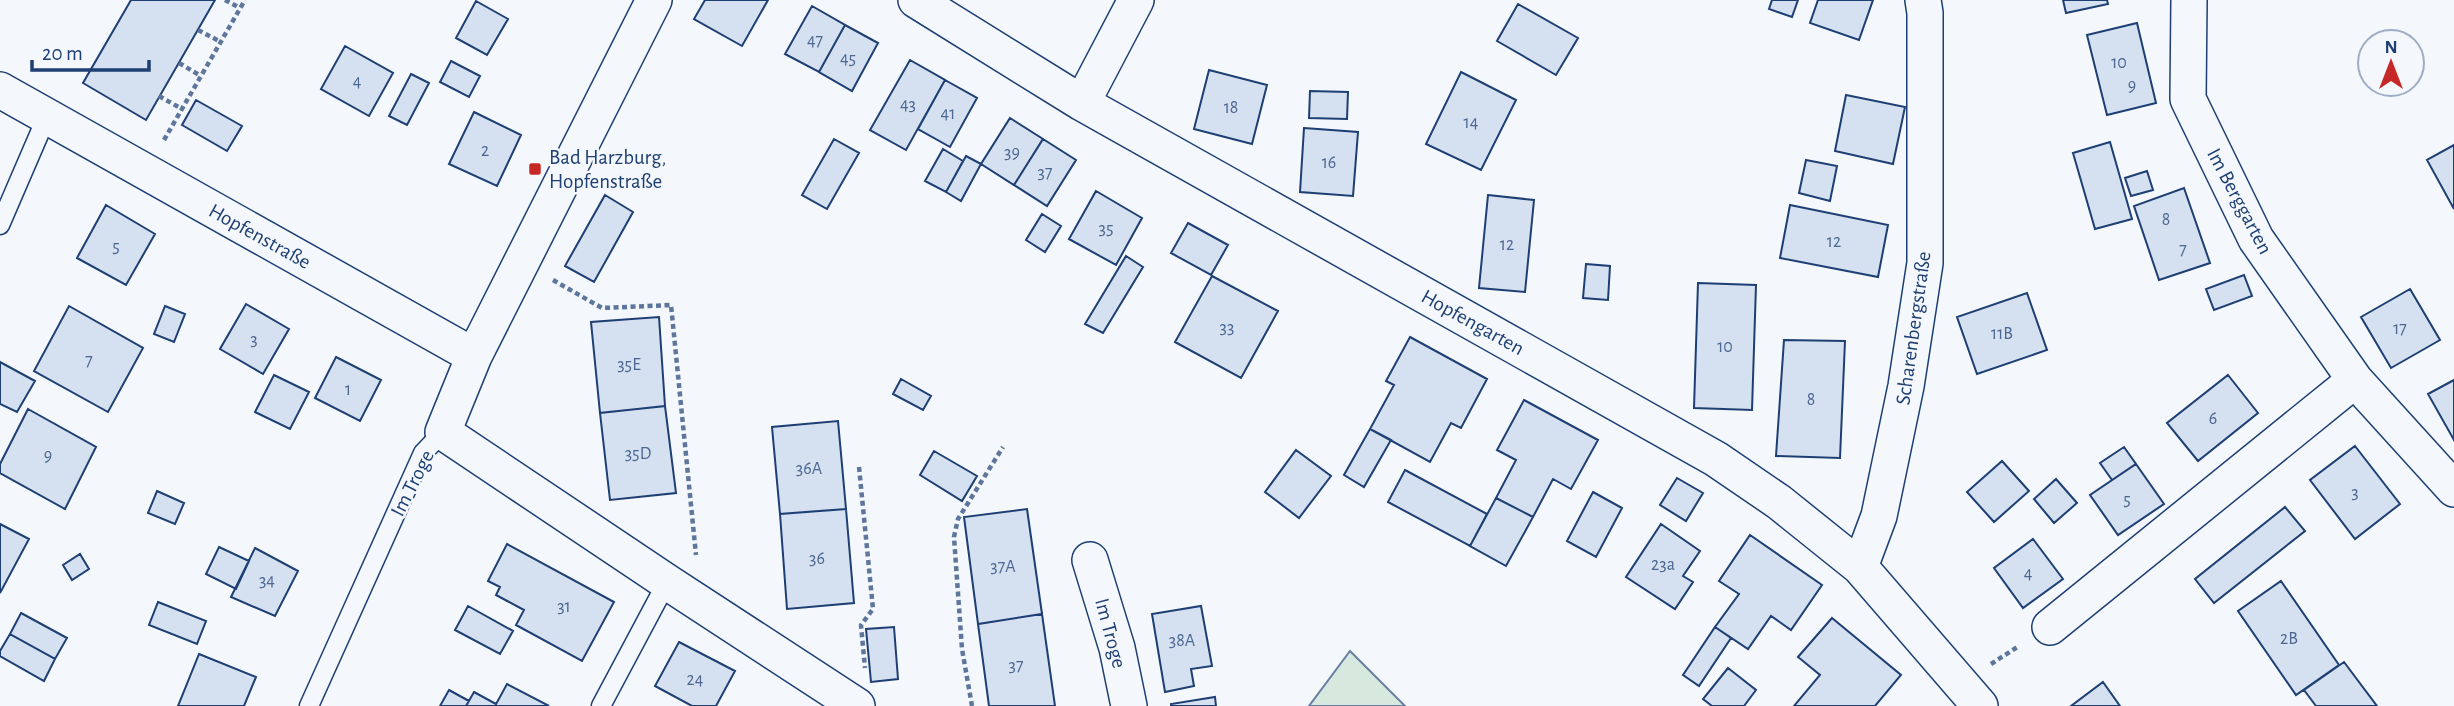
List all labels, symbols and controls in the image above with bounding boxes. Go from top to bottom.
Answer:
scale bar [32,28,149,72]
north arrow [2356,28,2426,98]
house number: 47 [807,32,823,50]
text: N [2384,38,2398,57]
text: 20 m [42,43,83,64]
house number: 45 [840,50,856,68]
house number: 10 [2111,54,2127,72]
house number: 4 [353,73,362,91]
house number: 9 [2128,77,2136,95]
house number: 43 [900,96,916,114]
house number: 18 [1224,99,1238,117]
house number: 41 [941,105,955,123]
house number: 14 [1464,114,1479,132]
house number: 2 [481,142,489,160]
house number: 39 [1004,144,1020,162]
street label: Im Berggarten [2203,145,2276,258]
place label: Bad Harzburg, Hopfenstraße [549,147,666,192]
house number: 16 [1322,154,1336,172]
marker: Bad Harzburg, Hopfenstraße [527,161,543,177]
house number: 37 [1038,164,1052,182]
street label: Hopfenstraße [205,200,314,273]
house number: 8 [2162,211,2170,229]
house number: 35 [1099,220,1113,238]
house number: 12 [1827,233,1841,251]
house number: 12 [1500,236,1514,254]
house number: 5 [112,238,120,256]
house number: 7 [2179,241,2187,259]
street label: Scharenbergstraße [1892,250,1935,406]
street label: Hopfengarten [1418,286,1528,359]
house number: 33 [1220,319,1234,337]
house number: 17 [2393,320,2407,338]
house number: 11B [1991,325,2013,343]
house number: 3 [250,331,258,349]
house number: 10 [1717,338,1733,356]
house number: 7 [85,352,93,370]
house number: 35E [617,356,641,374]
house number: 1 [345,381,351,399]
house number: 8 [1807,391,1815,409]
house number: 6 [2209,410,2217,428]
house number: 35D [625,445,651,463]
house number: 9 [44,447,52,465]
street label: Im Troge [387,447,438,520]
house number: 36A [796,460,823,478]
house number: 3 [2351,484,2359,502]
house number: 5 [2123,491,2131,509]
house number: 36 [809,550,825,568]
house number: 23a [1651,556,1675,574]
house number: 37A [990,558,1016,576]
house number: 4 [2024,565,2033,583]
house number: 34 [259,572,275,590]
street label: Im Troge [1091,596,1130,670]
house number: 31 [557,598,571,616]
house number: 2B [2280,630,2298,648]
house number: 38A [1169,632,1196,650]
house number: 37 [1009,657,1023,675]
house number: 24 [687,671,704,689]

